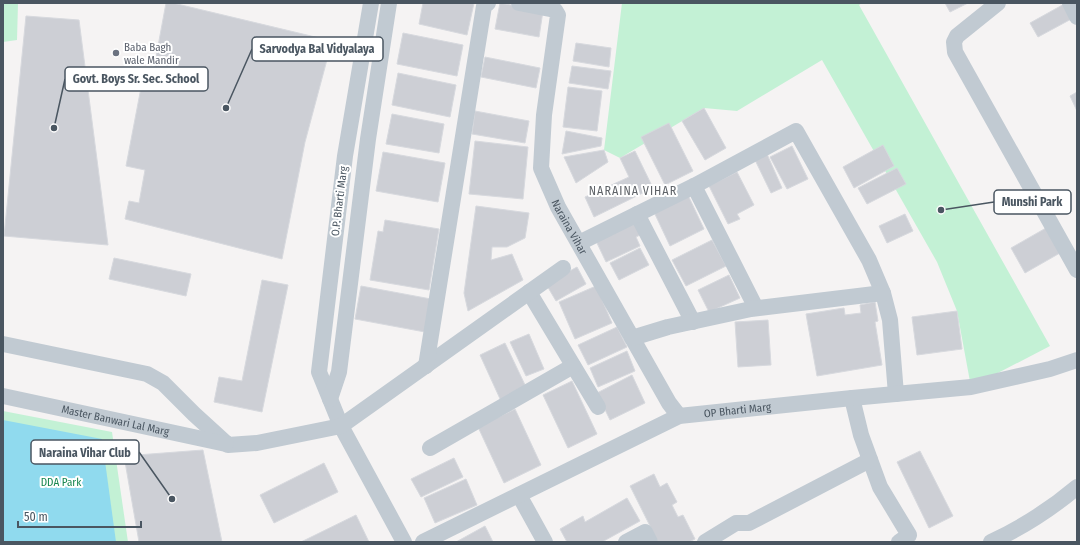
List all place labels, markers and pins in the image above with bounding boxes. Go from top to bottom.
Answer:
callout: Sarvodya Bal Vidyalaya [252,37,383,61]
place label: Baba Bagh wale Mandir [124,41,179,67]
marker: Baba Bagh wale Mandir [111,48,121,58]
callout: Govt. Boys Sr. Sec. School [65,67,208,91]
callout: Munshi Park [994,190,1071,214]
callout: Naraina Vihar Club [31,440,139,464]

